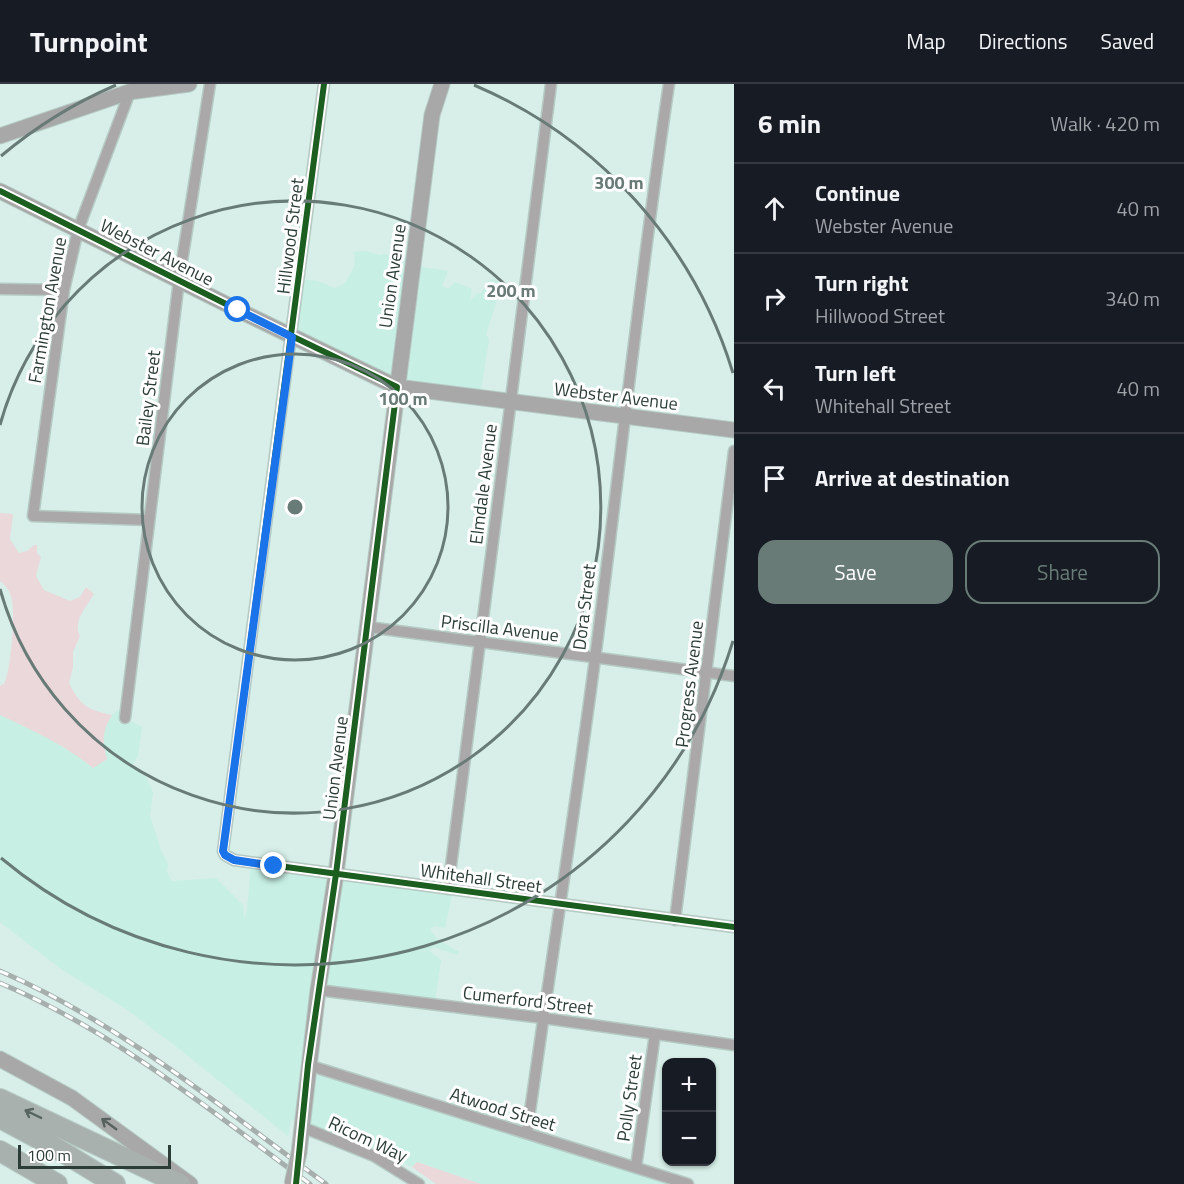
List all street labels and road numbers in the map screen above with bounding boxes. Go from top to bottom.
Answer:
street label: Hillwood Street [269,176,311,296]
street label: Webster Avenue [95,212,219,292]
street label: Union Avenue [371,222,413,330]
street label: Farmington Avenue [21,235,73,385]
street label: Bailey Street [129,348,167,447]
street label: Webster Avenue [553,375,679,417]
street label: Elmdale Avenue [462,422,504,546]
street label: Dora Street [565,562,603,652]
street label: Priscilla Avenue [439,607,561,649]
street label: Progress Avenue [668,619,710,749]
street label: Union Avenue [315,714,355,822]
street label: Whitehall Street [419,856,544,900]
street label: Cumerford Street [461,979,595,1021]
street label: Polly Street [610,1052,649,1143]
street label: Atwood Street [447,1080,560,1138]
street label: Ricom Way [324,1109,412,1169]

